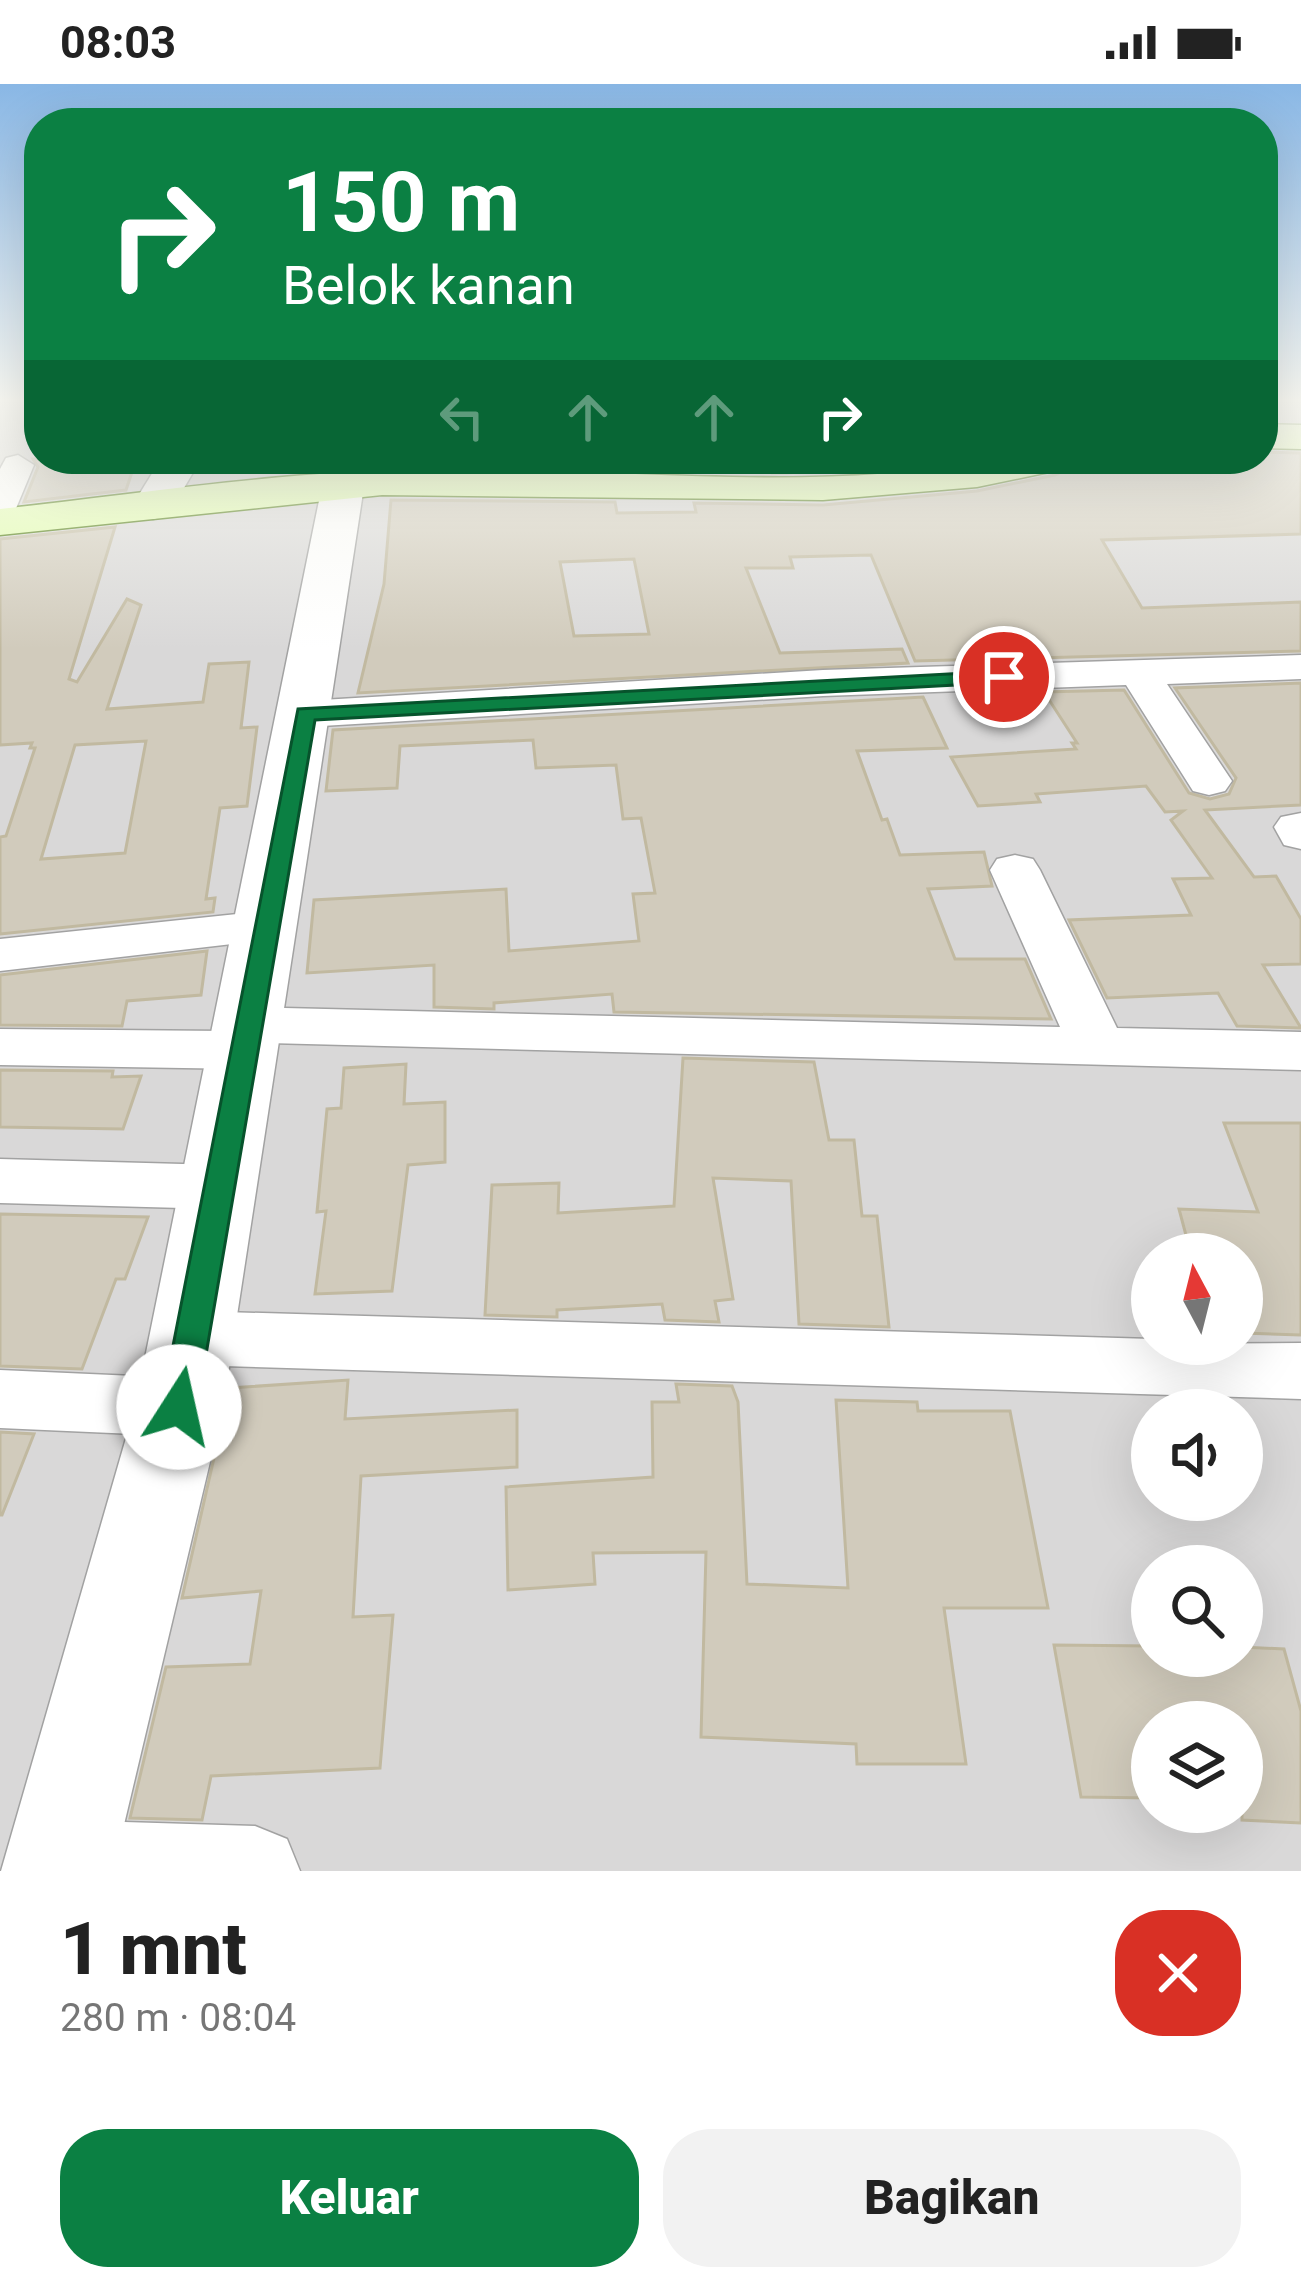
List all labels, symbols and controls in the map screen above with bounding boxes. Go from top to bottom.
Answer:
text: 08:03 [60,16,176,69]
text: 150 m [282,153,520,252]
icon: right [84,156,240,312]
text: Belok kanan [282,254,575,317]
icon: left [429,384,495,450]
icon: ahead [555,384,621,450]
icon: ahead [681,384,747,450]
icon: right [807,384,873,450]
pin [953,626,1055,728]
icon: arrive [971,644,1037,710]
north arrow [1131,1233,1263,1365]
map controls [1131,1233,1263,1833]
position arrow [116,1344,242,1470]
button: sound [1131,1389,1263,1521]
button: search [1131,1545,1263,1677]
button: layers [1131,1701,1263,1833]
text: 1 mnt [60,1907,247,1992]
button: close [1115,1910,1241,2036]
text: 280 m · 08:04 [60,1995,296,2041]
button: Keluar [60,2129,639,2267]
button: Bagikan [663,2129,1241,2267]

